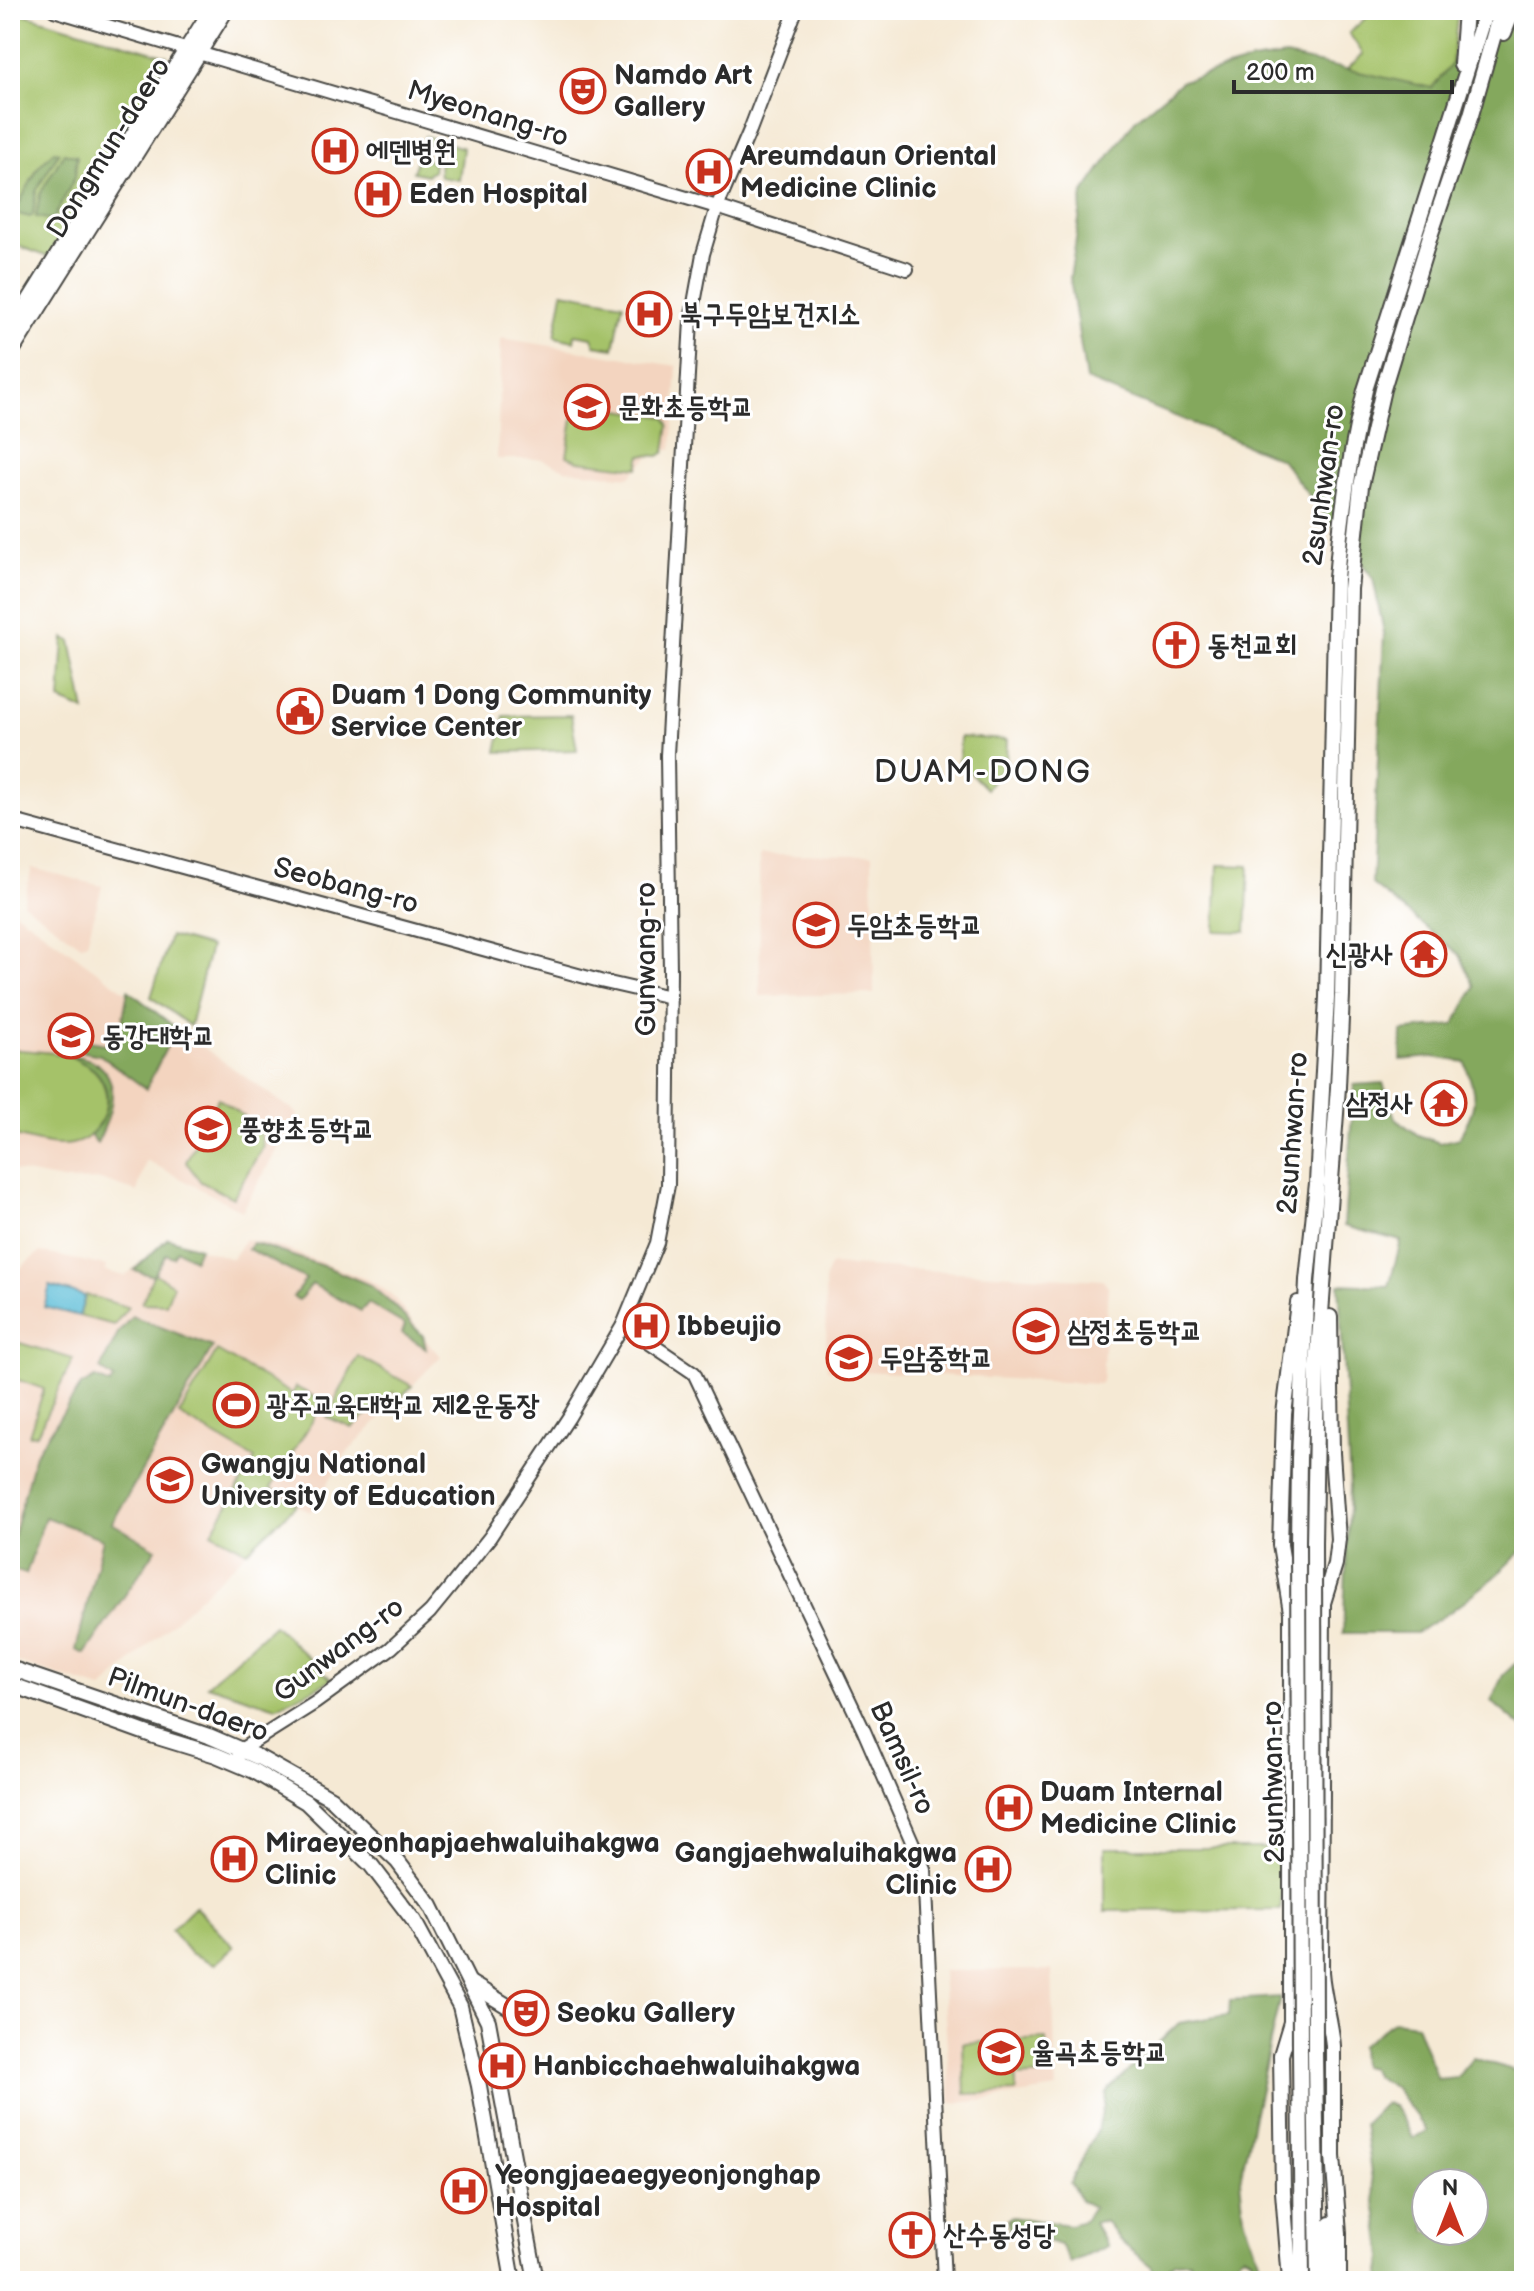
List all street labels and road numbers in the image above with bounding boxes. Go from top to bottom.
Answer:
street label: Dongmun-daero [40,52,178,244]
street label: Myeonang-ro [403,74,573,154]
street label: 2sunhwan-ro [1296,402,1352,568]
street label: Seobang-ro [270,851,422,921]
street label: Gunwang-ro [630,882,663,1036]
street label: 2sunhwan-ro [1271,1051,1315,1215]
street label: Gunwang-ro [267,1590,411,1710]
street label: Pilmun-daero [103,1661,273,1749]
street label: Bamsil-ro [862,1696,942,1820]
street label: 2sunhwan-ro [1256,1700,1292,1864]

